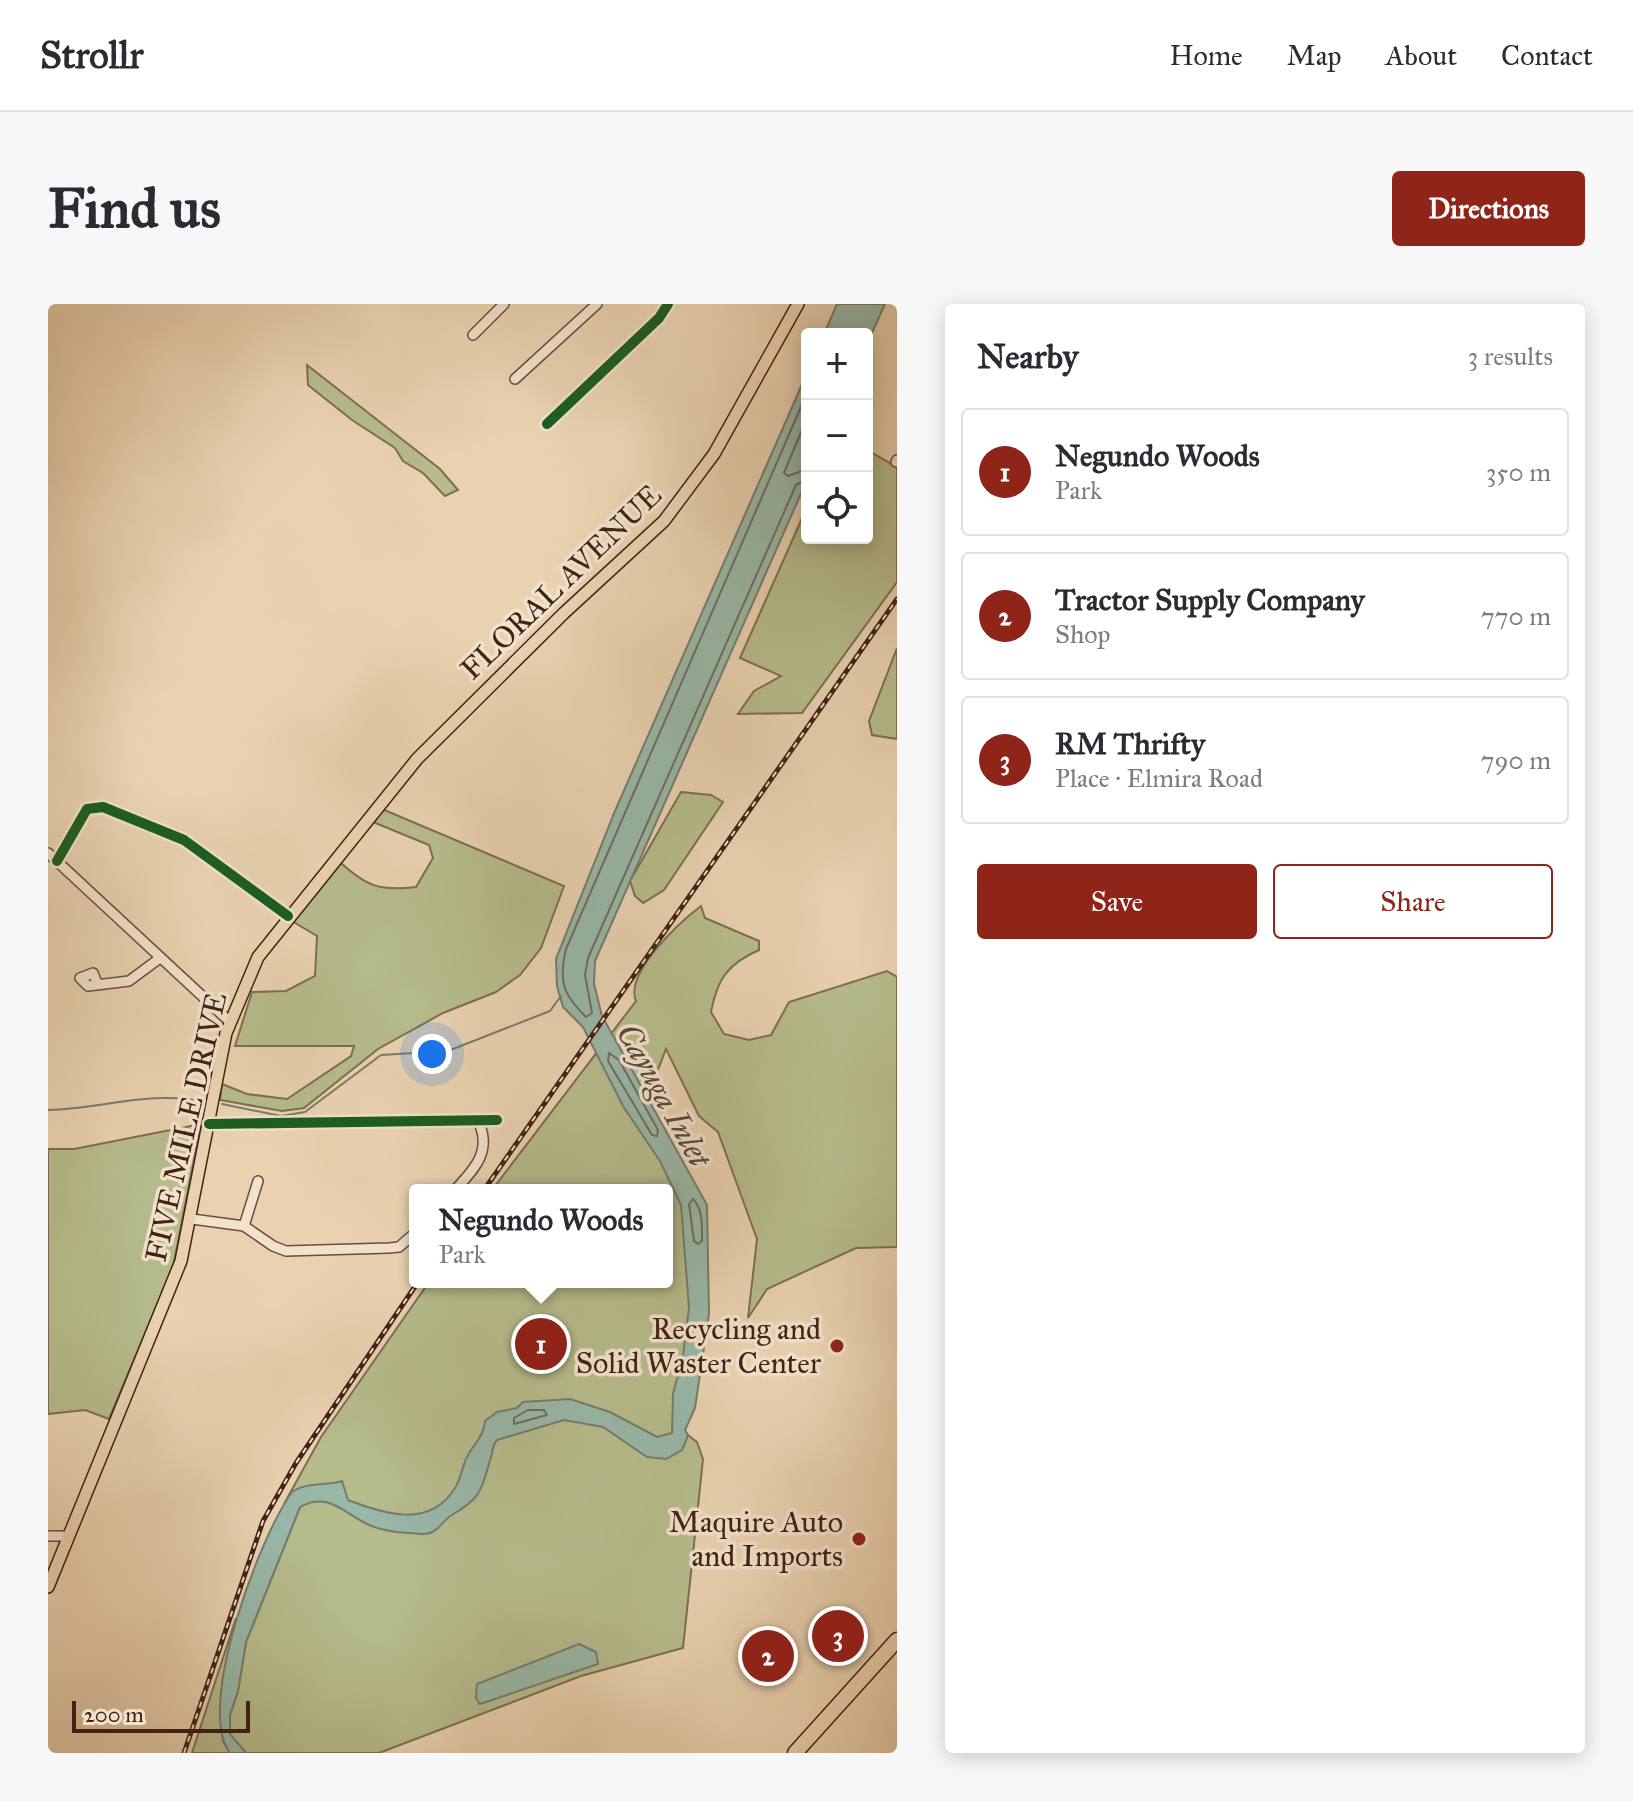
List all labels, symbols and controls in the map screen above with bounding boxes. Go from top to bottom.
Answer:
text: Strollr [40,32,143,78]
text: Home [1170,38,1243,73]
text: Map [1287,38,1341,73]
text: About [1385,38,1457,73]
text: Contact [1501,38,1593,73]
button: Directions [1392,171,1585,246]
text: Find us [48,174,221,242]
map controls [801,328,873,544]
button: + [801,328,873,400]
text: Nearby [977,336,1079,377]
text: 3 results [1468,340,1553,372]
button: − [801,400,873,472]
text: Negundo Woods [1055,438,1260,474]
text: 1 [1000,456,1010,488]
text: 350 m [1486,456,1551,488]
button: locate [801,472,873,544]
text: Park [1055,474,1102,506]
street label: FLORAL AVENUE [453,477,669,687]
text: Tractor Supply Company [1055,582,1365,618]
text: 2 [999,600,1011,632]
text: 770 m [1481,600,1551,632]
text: Shop [1055,618,1111,650]
text: RM Thrifty [1055,726,1205,762]
text: 3 [1000,744,1010,776]
text: 790 m [1481,744,1551,776]
text: Place · Elmira Road [1055,762,1263,794]
button: Save [977,864,1257,939]
button: Share [1273,864,1553,939]
street label: FIVE MILE DRIVE [138,989,234,1265]
water label: Cayuga Inlet [608,1017,720,1176]
your location [412,1034,452,1074]
popup [409,1184,673,1288]
text: Negundo Woods [439,1202,643,1238]
text: Park [439,1238,486,1270]
place label: Recycling and Solid Waster Center [576,1311,822,1381]
pin: 1 [515,1314,567,1374]
marker: Recycling and Solid Waster Center [828,1337,846,1355]
place label: Maquire Auto and Imports [669,1504,843,1574]
marker: Maquire Auto and Imports [850,1530,868,1548]
pin: 3 [812,1606,864,1666]
pin: 2 [742,1626,794,1686]
scale bar [72,1697,250,1733]
text: 200 m [84,1701,144,1728]

